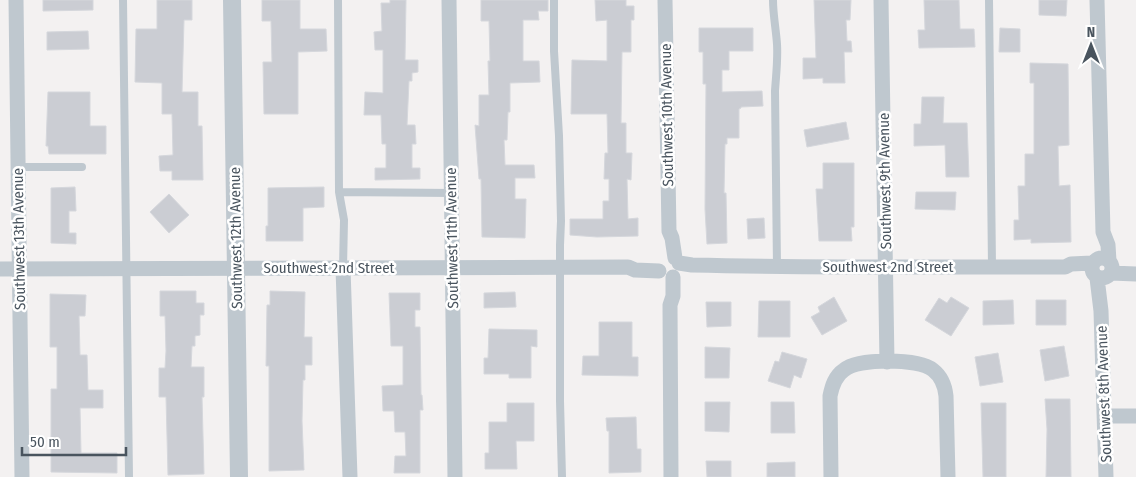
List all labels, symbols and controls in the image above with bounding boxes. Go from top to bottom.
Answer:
north arrow [1066,20,1116,70]
text: N [1087,24,1095,41]
street label: Southwest 10th Avenue [657,43,677,187]
street label: Southwest 9th Avenue [875,112,895,250]
street label: Southwest 12th Avenue [226,167,246,309]
street label: Southwest 11th Avenue [442,167,462,309]
street label: Southwest 13th Avenue [9,168,29,310]
street label: Southwest 2nd Street [822,258,954,276]
street label: Southwest 2nd Street [263,259,395,277]
street label: Southwest 8th Avenue [1093,325,1115,463]
scale bar [22,424,126,456]
text: 50 m [30,433,60,451]

